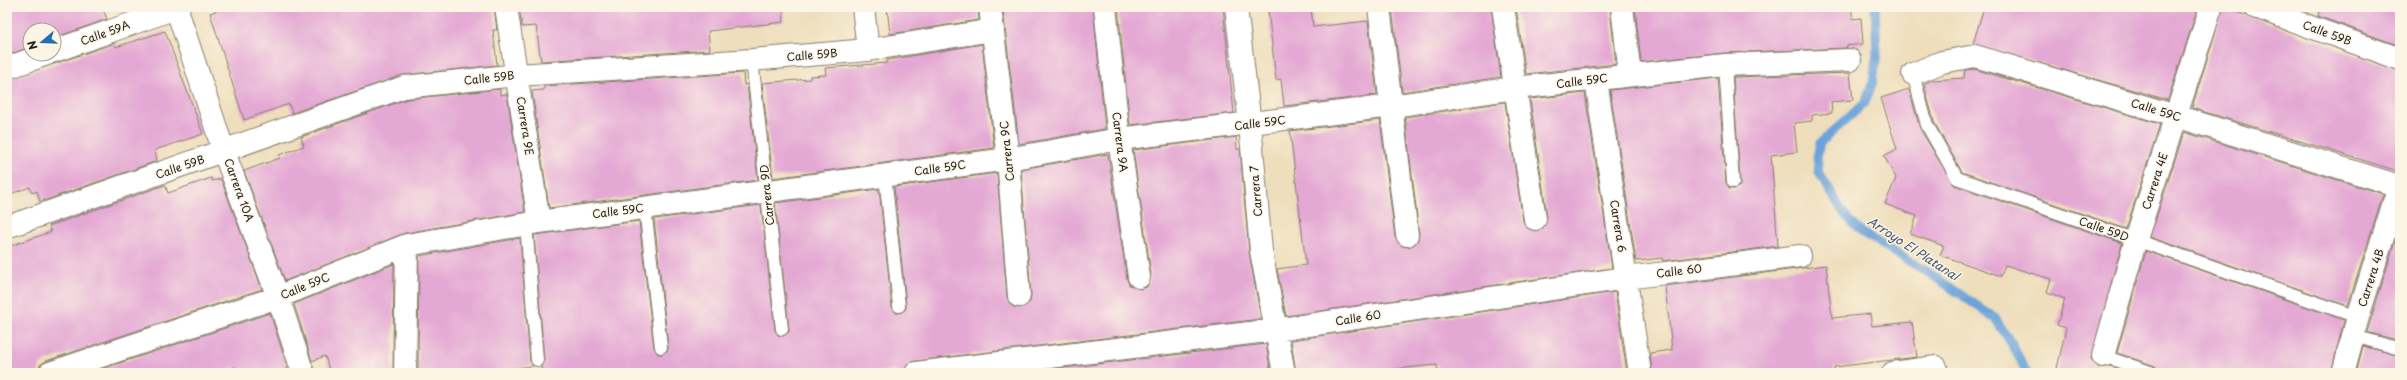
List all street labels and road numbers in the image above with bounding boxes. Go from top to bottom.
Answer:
street label: Calle 59A [78,16,132,49]
street label: Calle 59B [2300,16,2354,49]
street label: Calle 59B [786,44,838,65]
street label: Calle 59B [463,66,515,89]
street label: Calle 59C [1555,69,1609,92]
street label: Calle 59C [2129,94,2183,125]
street label: Carrera 9E [512,95,539,157]
street label: Carrera 9A [1108,111,1133,174]
street label: Calle 59C [1233,111,1287,134]
street label: Carrera 9C [995,120,1018,182]
street label: Calle 59B [153,150,207,183]
street label: Carrera 4E [2137,150,2172,212]
street label: Calle 59C [913,155,967,180]
street label: Carrera 10A [220,156,259,224]
street label: Carrera 9D [755,164,778,226]
street label: Carrera 7 [1245,165,1266,217]
street label: Carrera 6 [1606,198,1631,254]
street label: Calle 59C [591,199,645,222]
street label: Calle 59D [2077,212,2132,245]
street label: Carrera 4B [2353,247,2388,309]
street label: Calle 60 [1655,259,1703,282]
street label: Calle 59C [278,268,332,303]
street label: Calle 60 [1334,306,1382,330]

